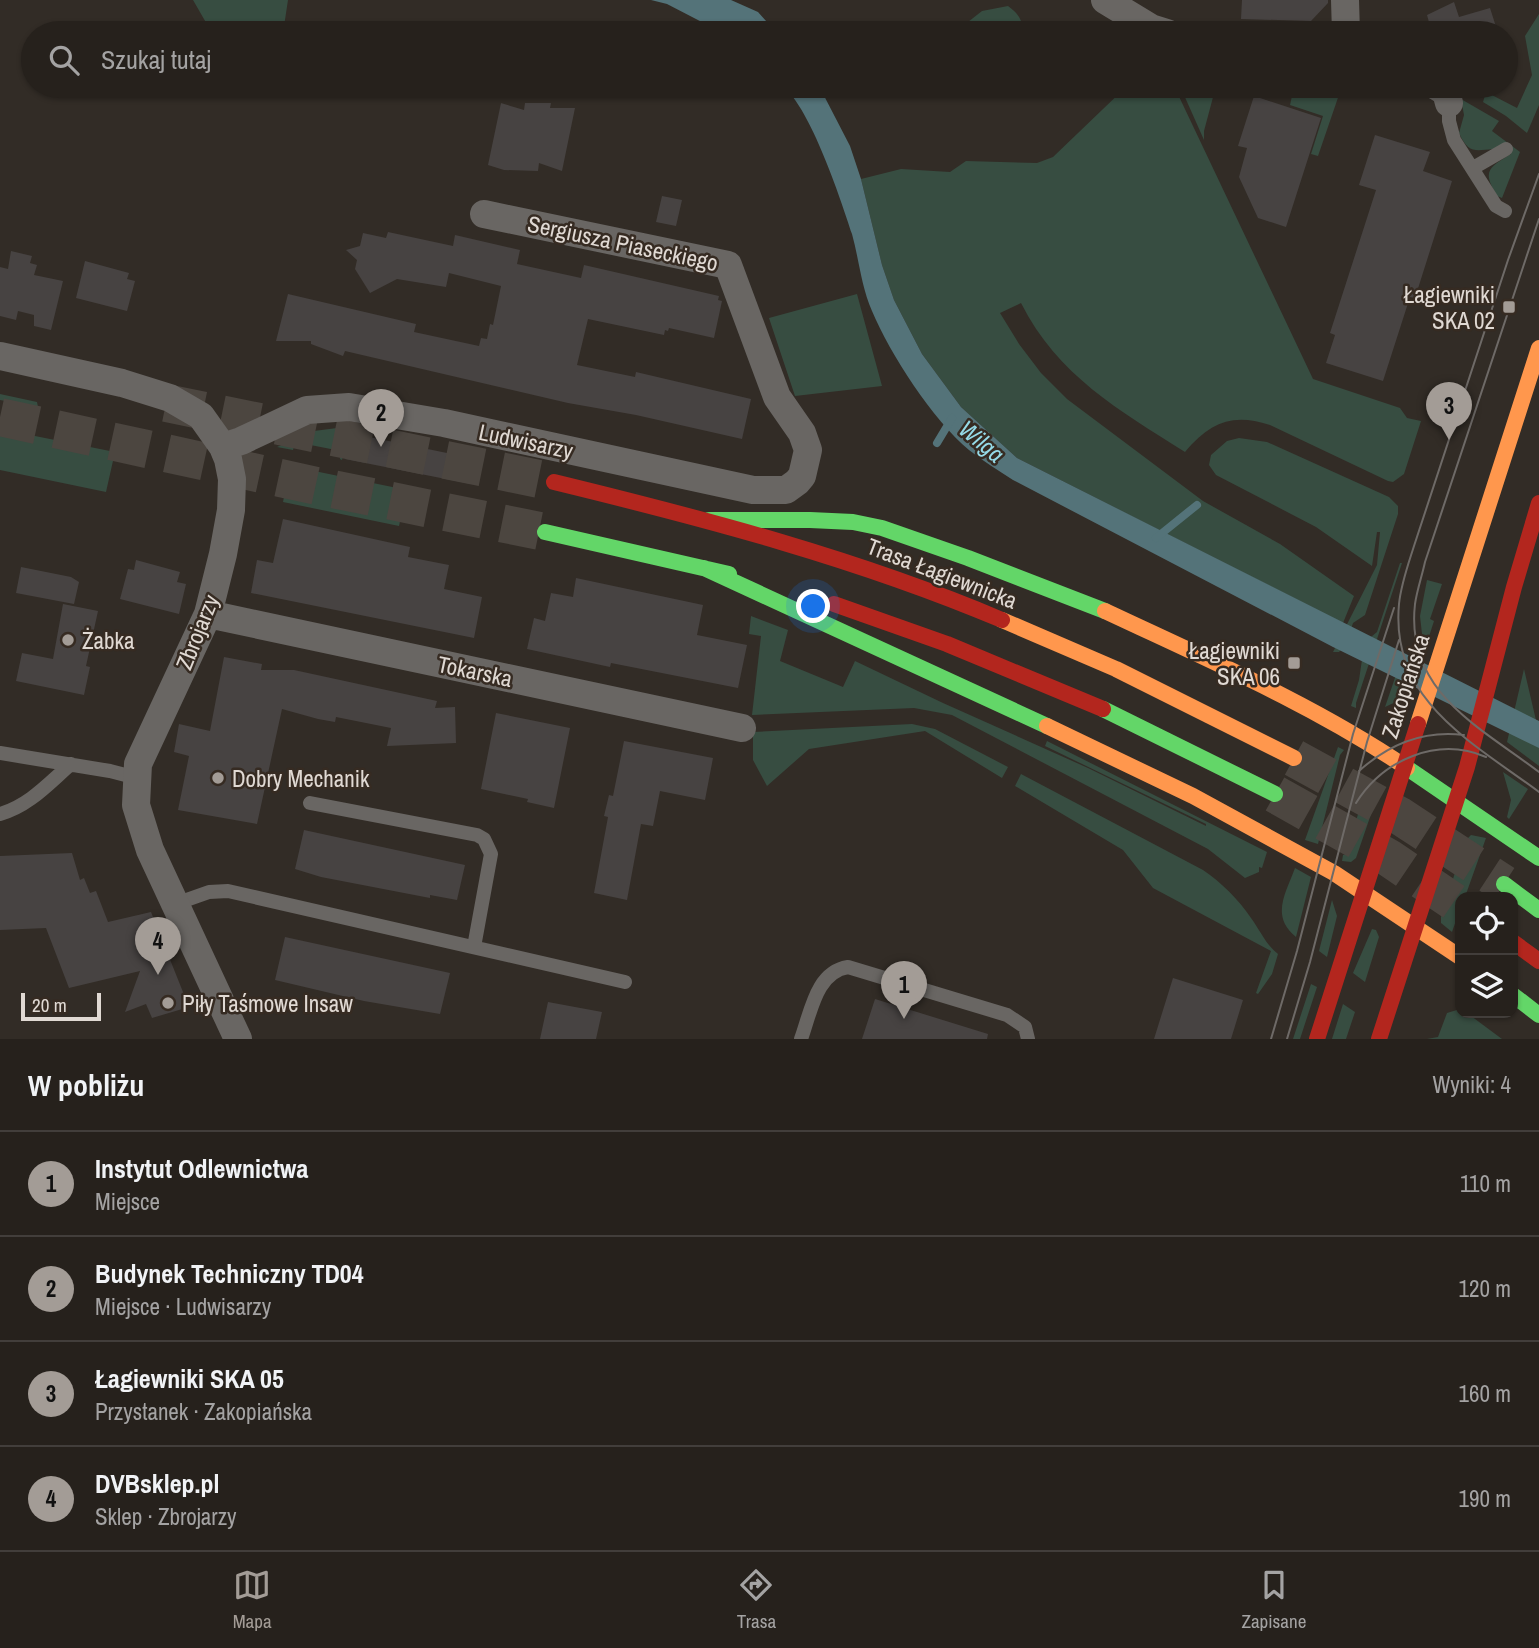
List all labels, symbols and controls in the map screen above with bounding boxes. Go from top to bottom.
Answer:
search box [21,21,1518,98]
icon: search [45,41,83,79]
text: Szukaj tutaj [101,42,211,77]
street label: Sergiusza Piaseckiego [525,208,721,278]
place label: Łagiewniki SKA 02 [1404,279,1495,336]
marker: Łagiewniki SKA 02 [1501,299,1517,315]
pin: 3 [1426,382,1472,440]
pin: 2 [358,389,404,447]
water label: Wilga [953,413,1011,469]
street label: Ludwisarzy [476,416,576,466]
street label: Trasa Łagiewnicka [862,530,1022,616]
street label: Zbrojarzy [168,589,226,674]
your location [796,589,830,623]
place label: Żabka [82,625,135,656]
street label: Zakopiańska [1374,629,1437,742]
marker: Żabka [60,632,76,648]
place label: Łagiewniki SKA 06 [1189,635,1280,692]
street label: Tokarska [435,648,516,694]
marker: Łagiewniki SKA 06 [1286,655,1302,671]
place label: Dobry Mechanik [232,763,370,794]
marker: Dobry Mechanik [210,770,226,786]
map controls [1455,892,1518,1018]
button: locate [1455,892,1518,955]
pin: 4 [135,917,181,975]
button: layers [1455,955,1518,1018]
pin: 1 [881,961,927,1019]
place label: Piły Taśmowe Insaw [182,988,353,1019]
scale bar [21,990,102,1022]
text: 20 m [32,992,67,1018]
marker: Piły Taśmowe Insaw [160,995,176,1011]
text: W pobliżu [28,1065,144,1105]
text: Wyniki: 4 [1433,1069,1511,1100]
text: Instytut Odlewnictwa [95,1151,308,1186]
text: 1 [46,1168,56,1199]
text: 110 m [1460,1168,1511,1199]
text: Miejsce [95,1186,160,1217]
text: Budynek Techniczny TD04 [95,1256,364,1291]
text: 2 [46,1273,56,1304]
text: 120 m [1459,1273,1511,1304]
text: Miejsce · Ludwisarzy [95,1291,271,1322]
text: Łagiewniki SKA 05 [95,1361,284,1396]
text: 3 [46,1378,56,1409]
text: 160 m [1459,1378,1511,1409]
text: Przystanek · Zakopiańska [95,1396,312,1427]
text: DVBsklep.pl [95,1466,219,1501]
text: 4 [46,1483,56,1514]
text: 190 m [1459,1483,1511,1514]
text: Sklep · Zbrojarzy [95,1501,237,1532]
tab: Mapa [233,1566,272,1634]
tab: Trasa [737,1566,776,1634]
tab: Zapisane [1241,1566,1306,1634]

